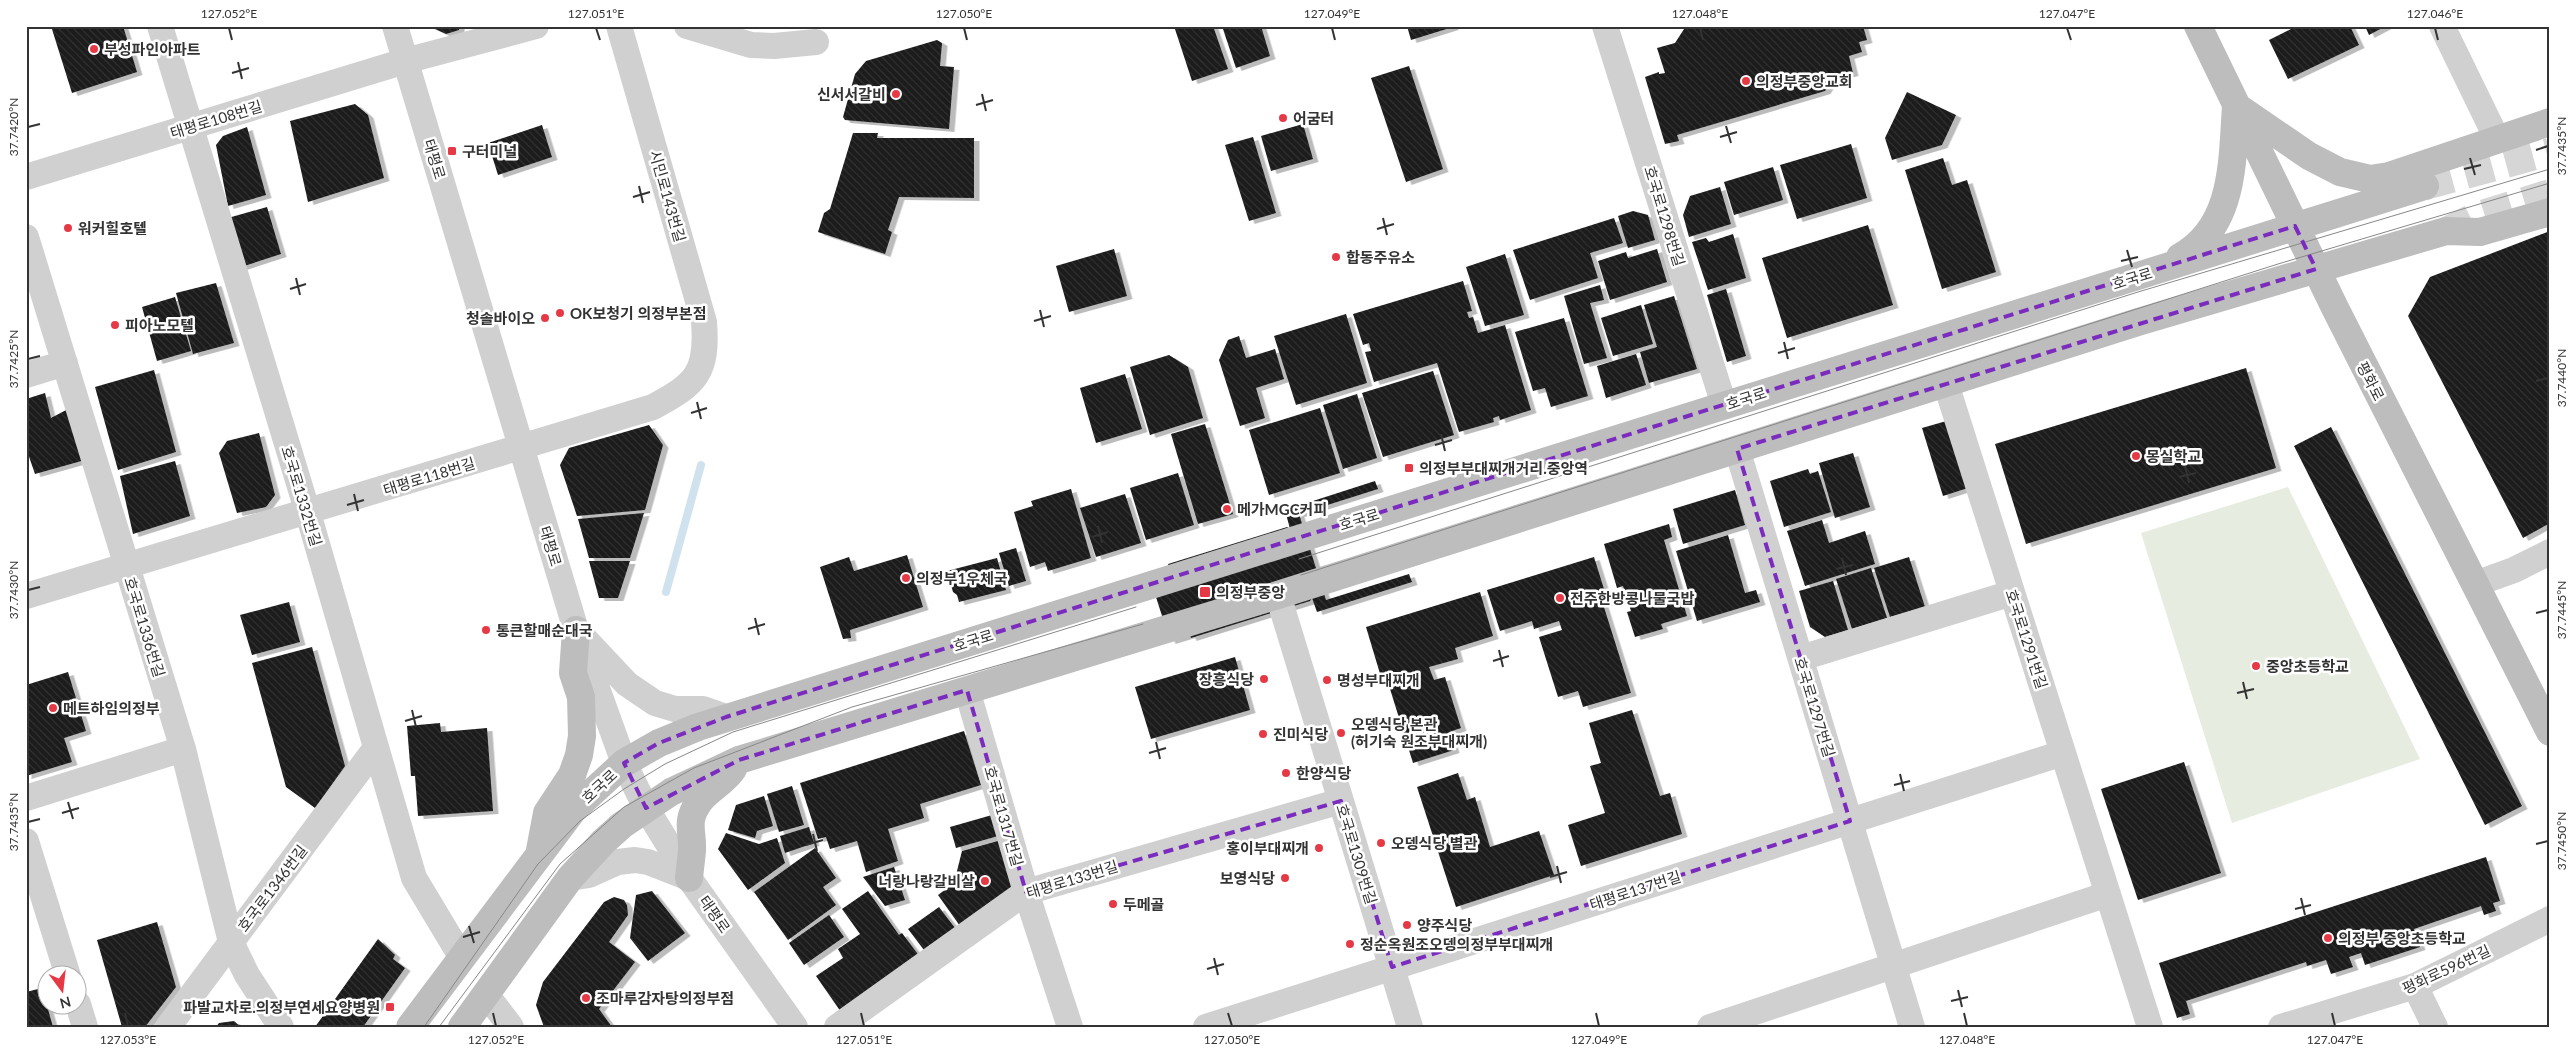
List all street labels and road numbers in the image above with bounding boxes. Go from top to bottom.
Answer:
street label: 태평로108번길 [168,96,264,142]
street label: 태평로 [420,137,450,181]
street label: 시민로143번길 [646,148,690,244]
street label: 호국로1298번길 [1641,164,1689,268]
street label: 호국로 [2110,263,2154,293]
street label: 평화로 [2354,358,2388,404]
street label: 호국로 [1724,383,1768,413]
street label: 호국로1332번길 [278,444,326,548]
street label: 태평로118번길 [381,453,477,499]
street label: 호국로 [1337,504,1381,534]
street label: 태평로 [536,524,566,568]
street label: 호국로1336번길 [121,575,169,679]
street label: 호국로1291번길 [2002,587,2052,691]
street label: 호국로 [951,625,995,655]
street label: 호국로1297번길 [1791,655,1839,759]
street label: 호국로1317번길 [981,764,1027,868]
street label: 호국로 [578,765,620,807]
street label: 호국로1309번길 [1333,802,1381,906]
street label: 호국로1346번길 [234,841,310,935]
street label: 태평로133번길 [1024,856,1120,902]
street label: 태평로137번길 [1587,867,1683,913]
street label: 태평로 [696,892,734,936]
street label: 평화로596번길 [2399,941,2493,997]

